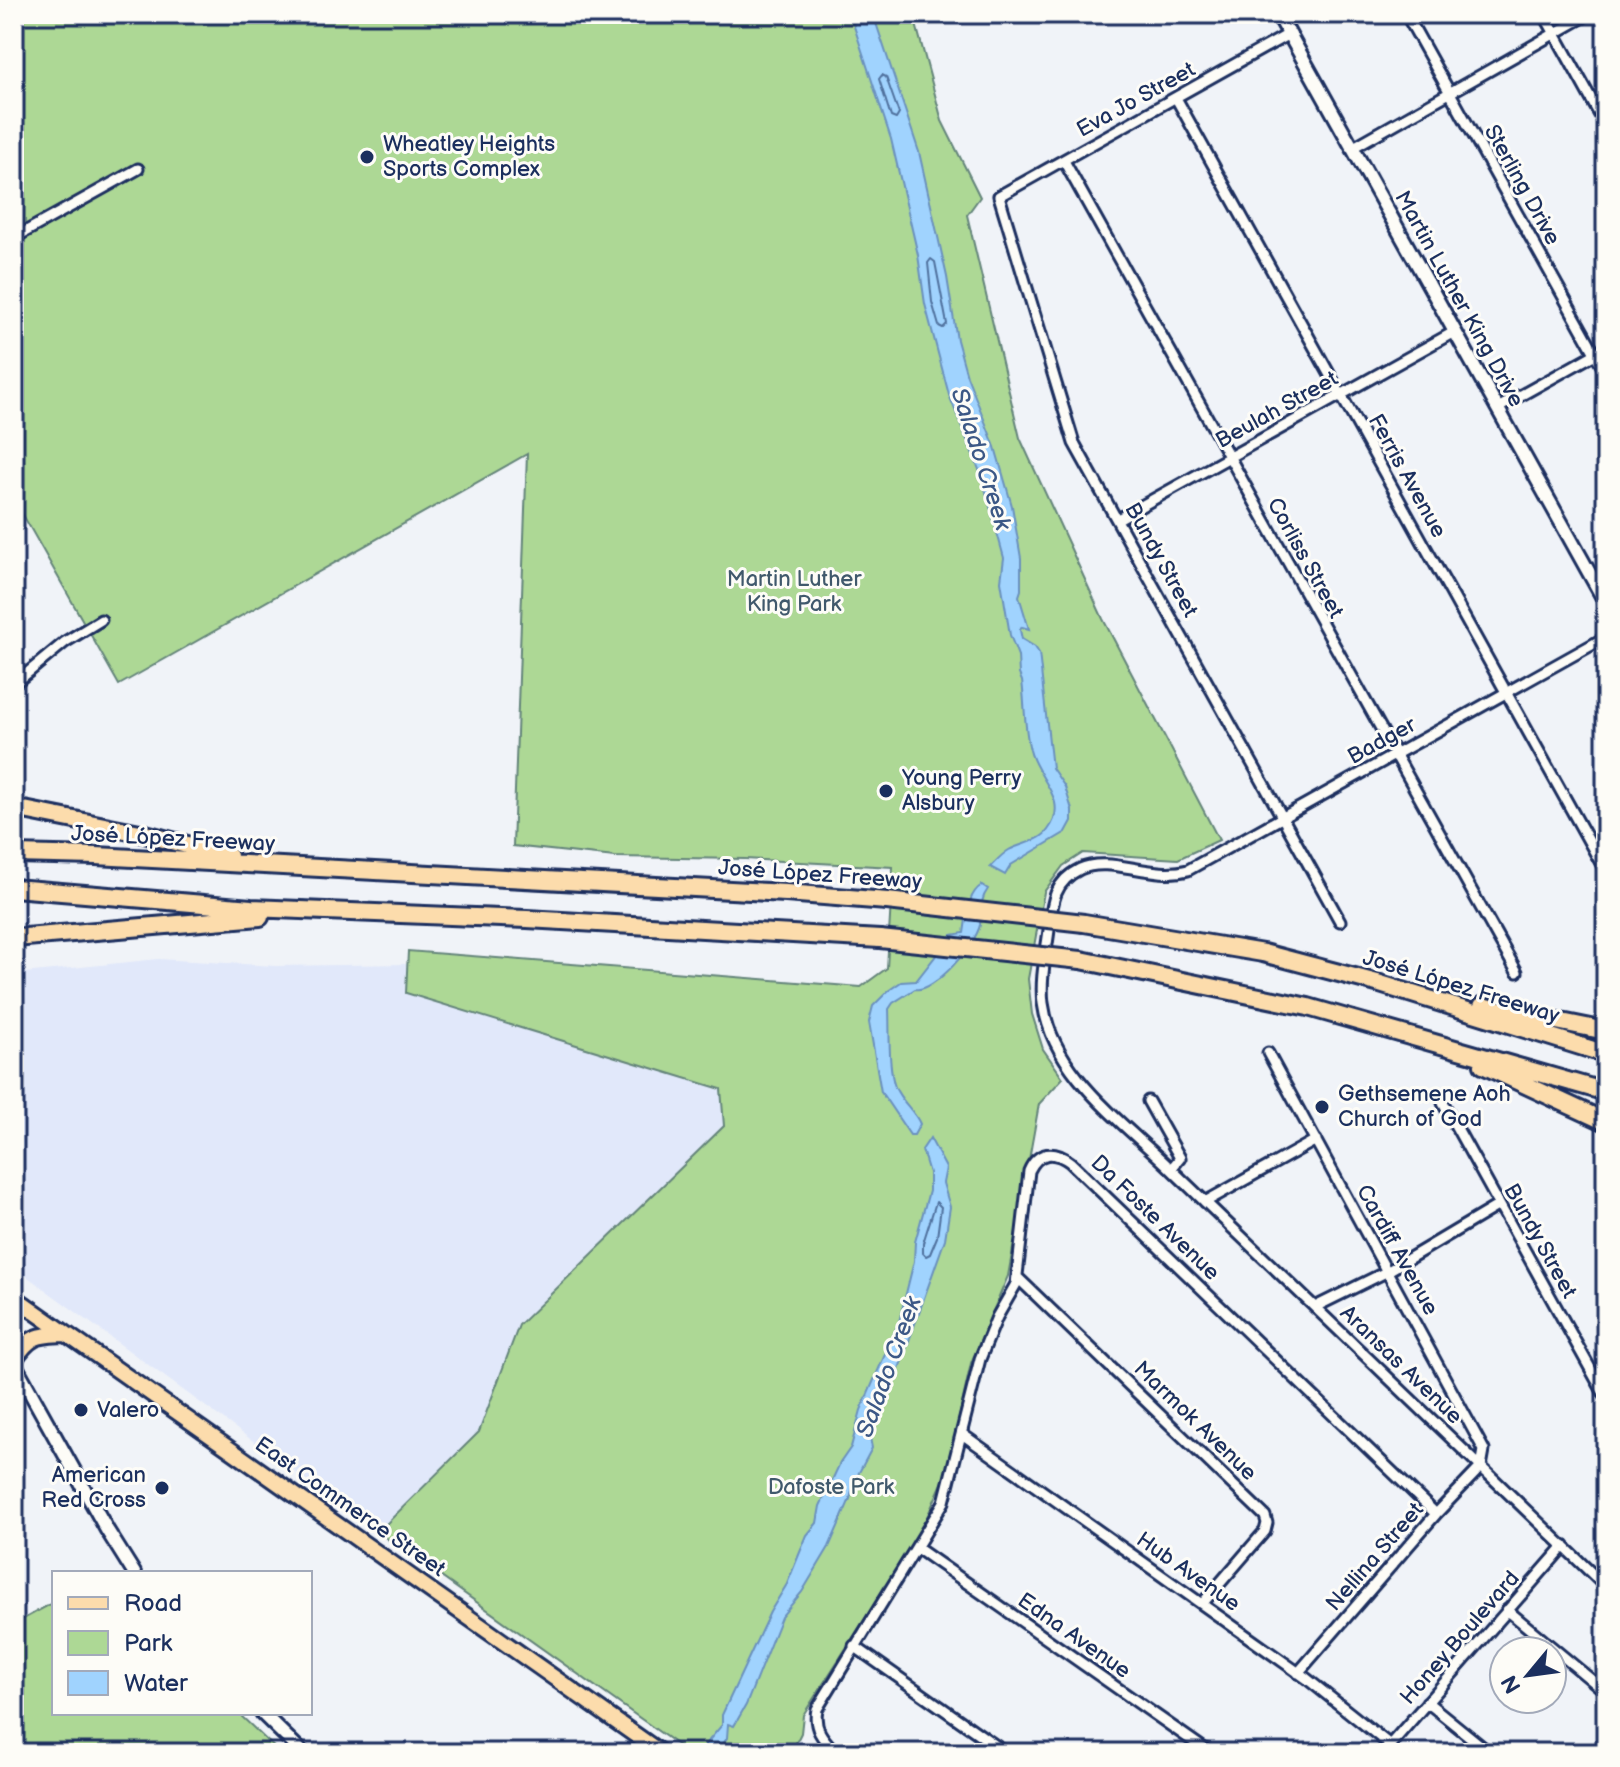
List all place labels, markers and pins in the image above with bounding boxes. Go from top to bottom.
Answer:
place label: Wheatley Heights Sports Complex [383,131,555,183]
marker: Wheatley Heights Sports Complex [358,148,376,166]
place label: Young Perry Alsbury [901,765,1022,817]
marker: Young Perry Alsbury [877,782,895,800]
place label: Gethsemene Aoh Church of God [1338,1081,1511,1133]
marker: Gethsemene Aoh Church of God [1313,1098,1331,1116]
place label: Valero [97,1397,159,1424]
marker: Valero [72,1401,90,1419]
place label: American Red Cross [41,1462,146,1514]
marker: American Red Cross [153,1479,171,1497]

